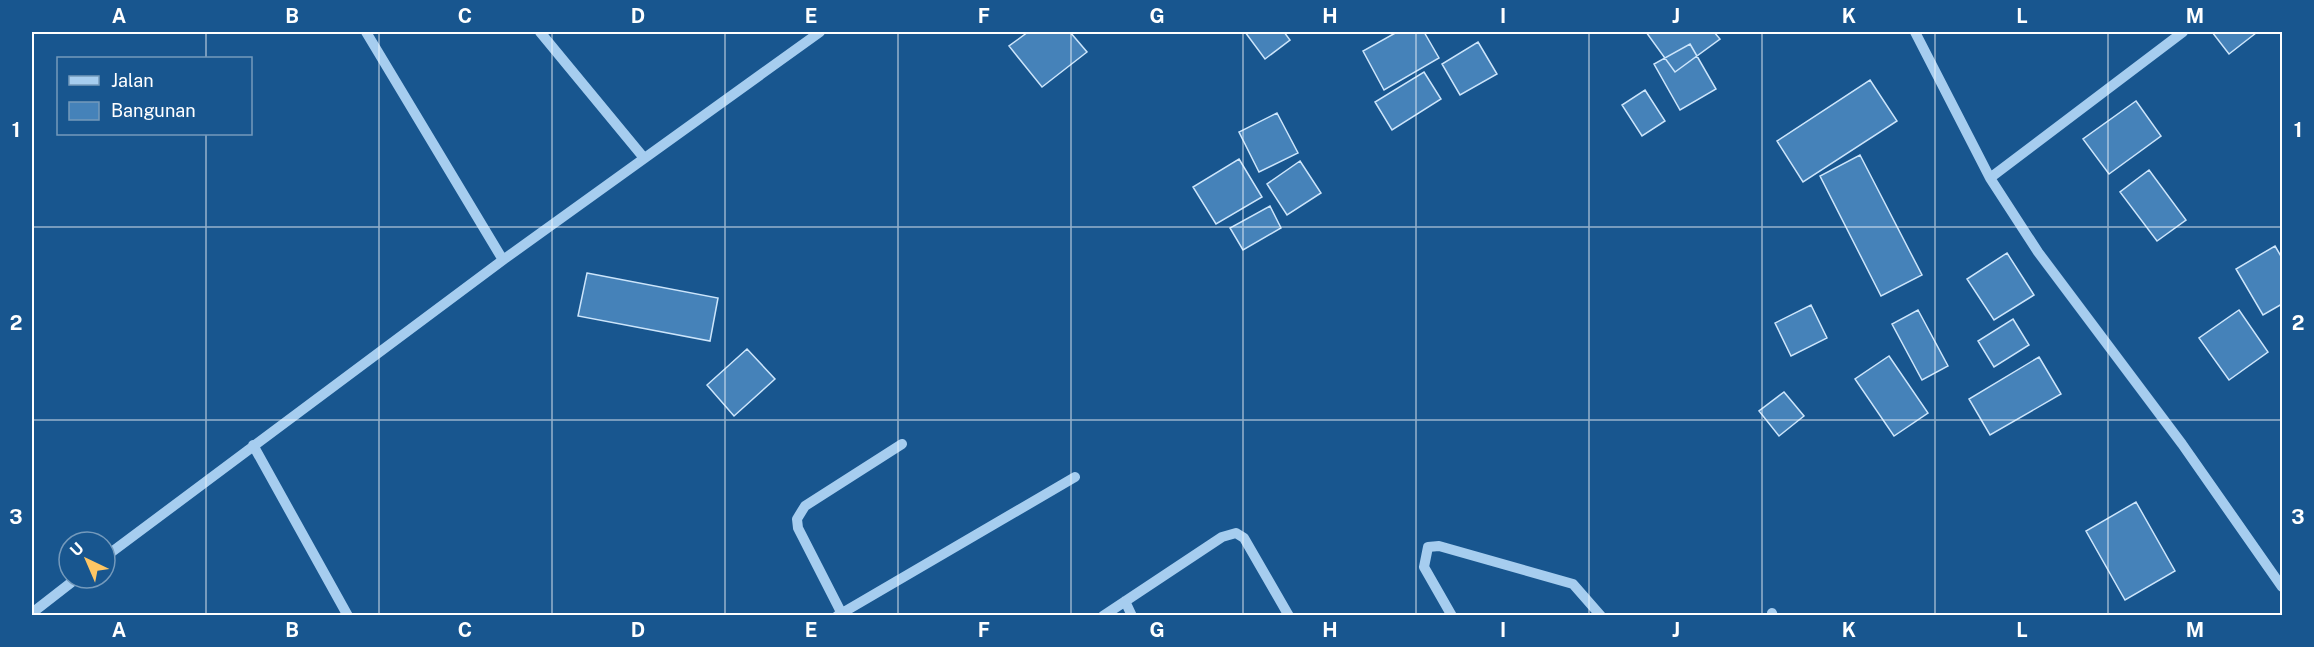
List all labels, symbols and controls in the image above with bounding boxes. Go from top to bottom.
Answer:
text: A [112,4,126,28]
text: B [285,4,299,28]
text: C [458,4,472,28]
text: D [631,4,645,28]
text: E [805,4,817,28]
text: F [978,4,990,28]
text: G [1149,4,1165,28]
text: H [1322,4,1338,28]
text: I [1500,4,1506,28]
text: J [1672,4,1680,28]
text: K [1842,4,1856,28]
text: L [2016,4,2028,28]
text: M [2186,4,2204,28]
legend [57,57,252,135]
text: Jalan [111,70,154,91]
text: Bangunan [111,100,196,121]
text: 1 [12,118,20,142]
text: 1 [2294,118,2302,142]
text: 2 [10,311,22,335]
text: 2 [2292,311,2304,335]
text: 3 [9,505,23,529]
text: 3 [2291,505,2305,529]
north arrow [57,530,117,590]
text: U [66,539,88,560]
text: A [112,618,126,642]
text: B [285,618,299,642]
text: C [458,618,472,642]
text: D [631,618,645,642]
text: E [805,618,817,642]
text: F [978,618,990,642]
text: G [1149,618,1165,642]
text: H [1322,618,1338,642]
text: I [1500,618,1506,642]
text: J [1672,618,1680,642]
text: K [1842,618,1856,642]
text: L [2016,618,2028,642]
text: M [2186,618,2204,642]

